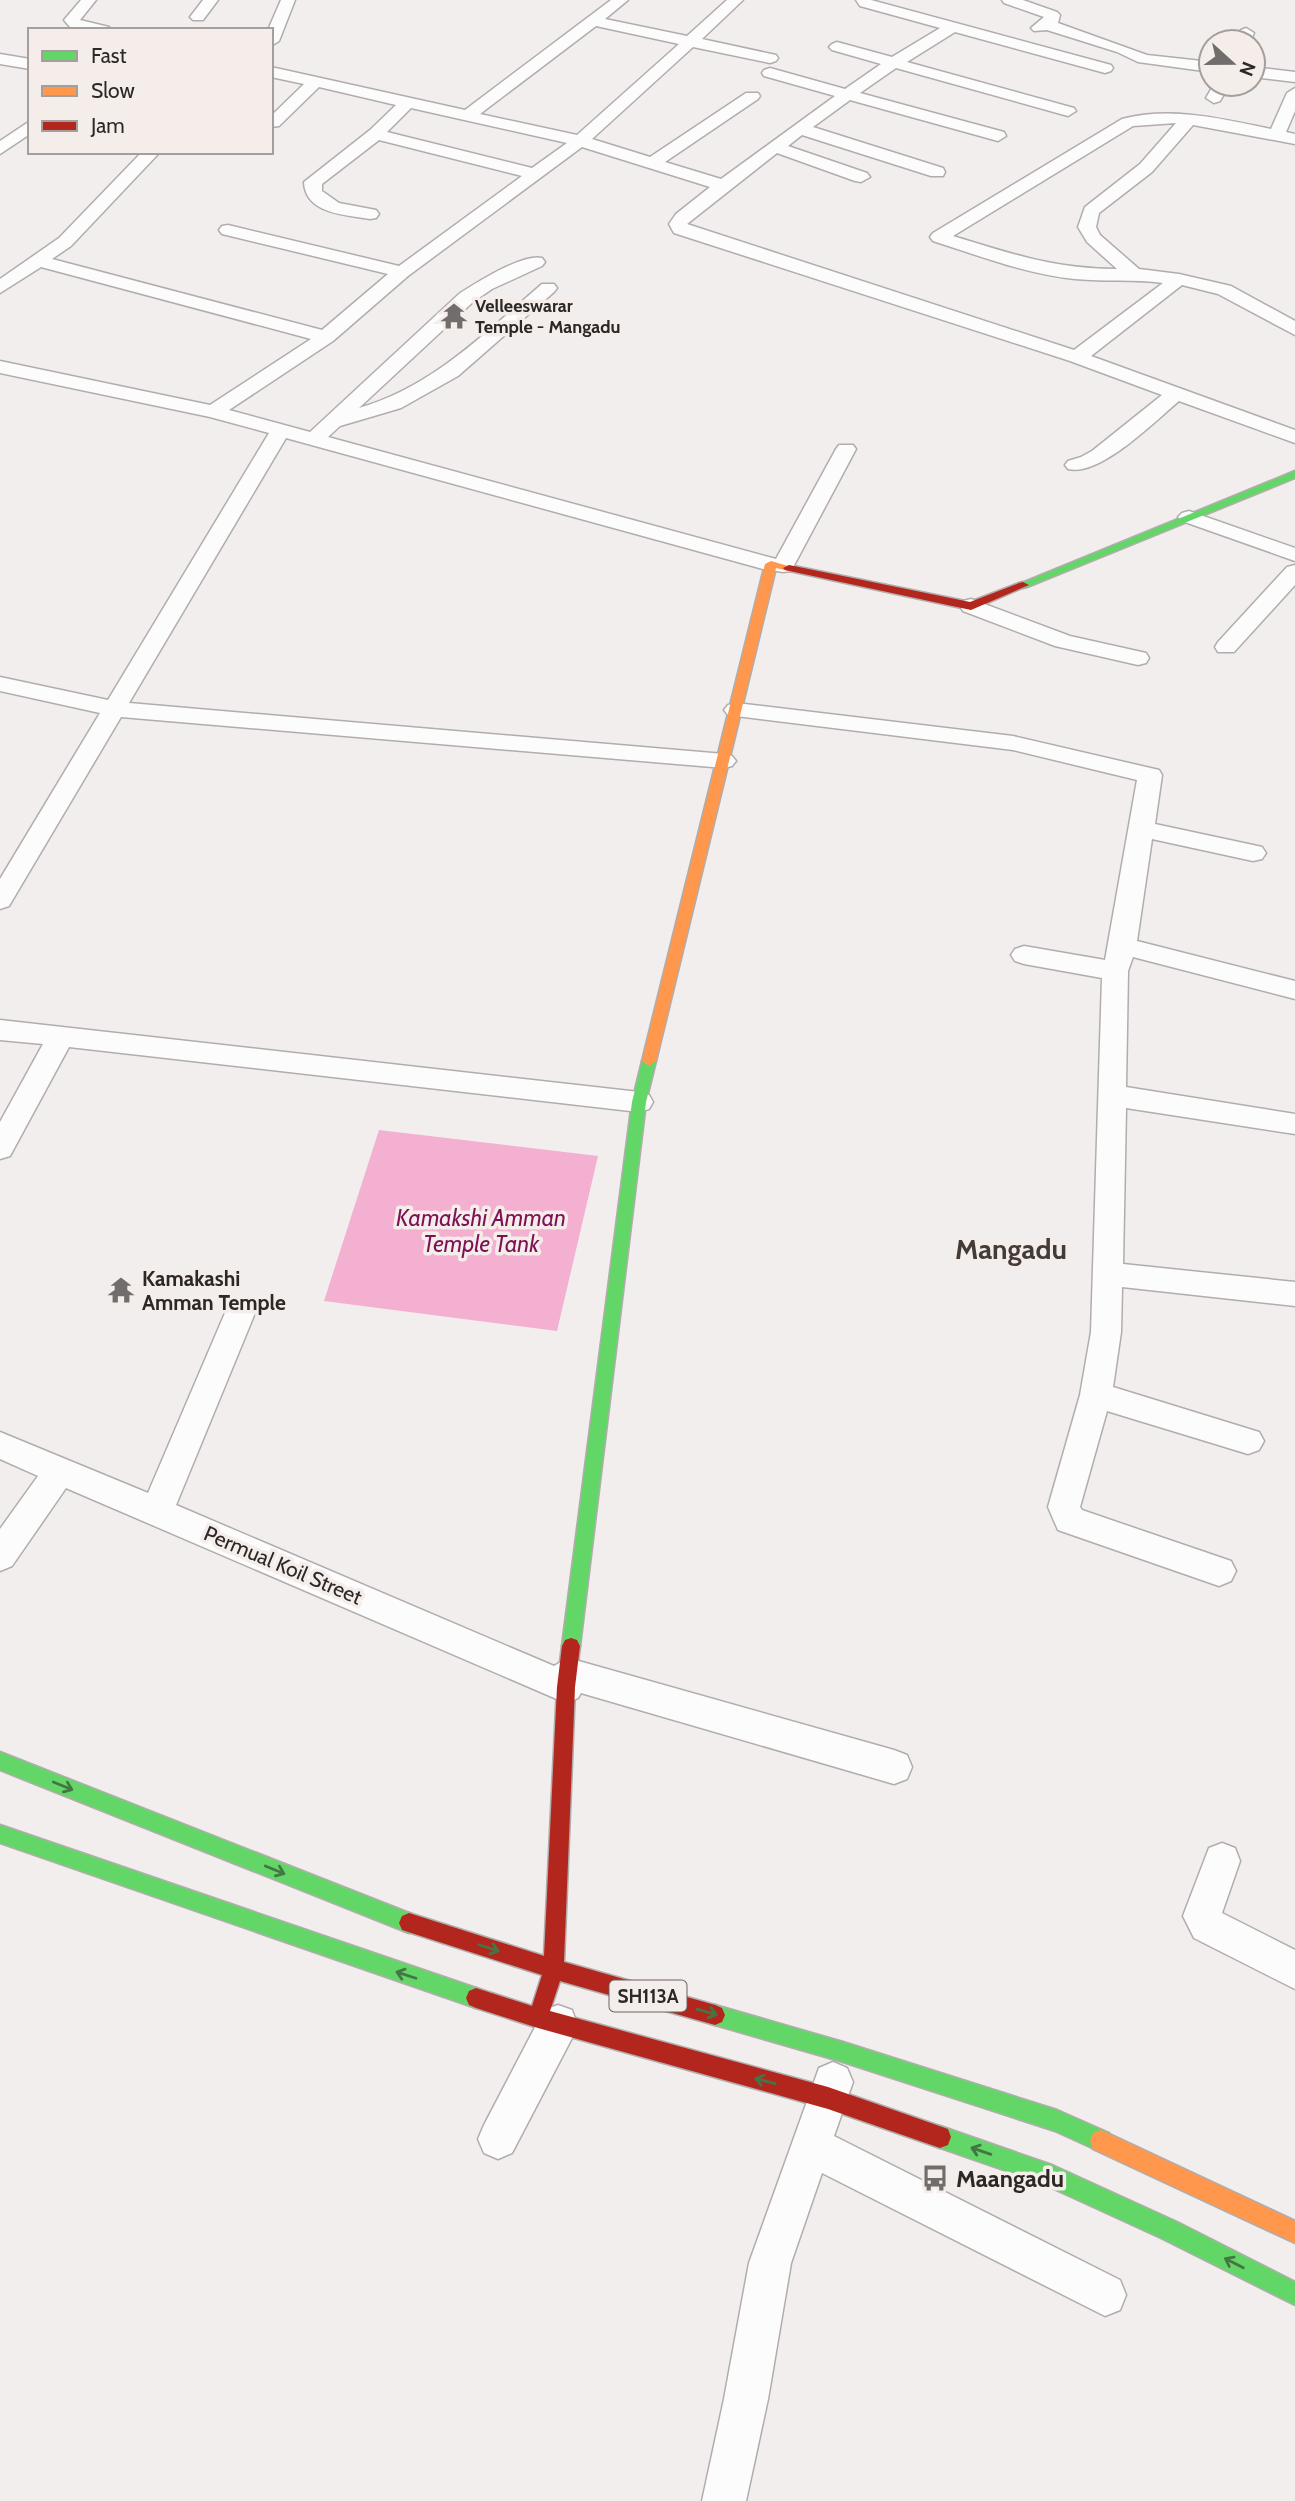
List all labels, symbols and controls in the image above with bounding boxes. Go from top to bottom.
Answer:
legend [28,28,273,154]
north arrow [1197,28,1267,98]
text: Fast [91,43,127,68]
text: N [1234,59,1261,79]
text: Slow [91,78,135,103]
text: Jam [90,113,125,138]
place label: Velleeswarar Temple - Mangadu [475,295,620,338]
temple icon: Velleeswarar Temple - Mangadu [439,301,469,331]
water label: Kamakshi Amman Temple Tank [396,1204,566,1258]
district label: Mangadu [955,1232,1067,1266]
place label: Kamakashi Amman Temple [142,1266,286,1315]
temple icon: Kamakashi Amman Temple [106,1275,136,1305]
street label: Permual Koil Street [200,1520,366,1610]
one-way arrow [52,1781,74,1794]
one-way arrow [263,1864,285,1877]
one-way arrow [477,1942,499,1955]
one-way arrow [395,1968,417,1981]
road number: SH113A [610,1980,686,2012]
one-way arrow [695,2007,717,2020]
one-way arrow [754,2073,776,2086]
one-way arrow [971,2144,993,2157]
bus stop icon: Maangadu [920,2163,950,2193]
place label: Maangadu [956,2164,1064,2193]
one-way arrow [1224,2255,1245,2269]

